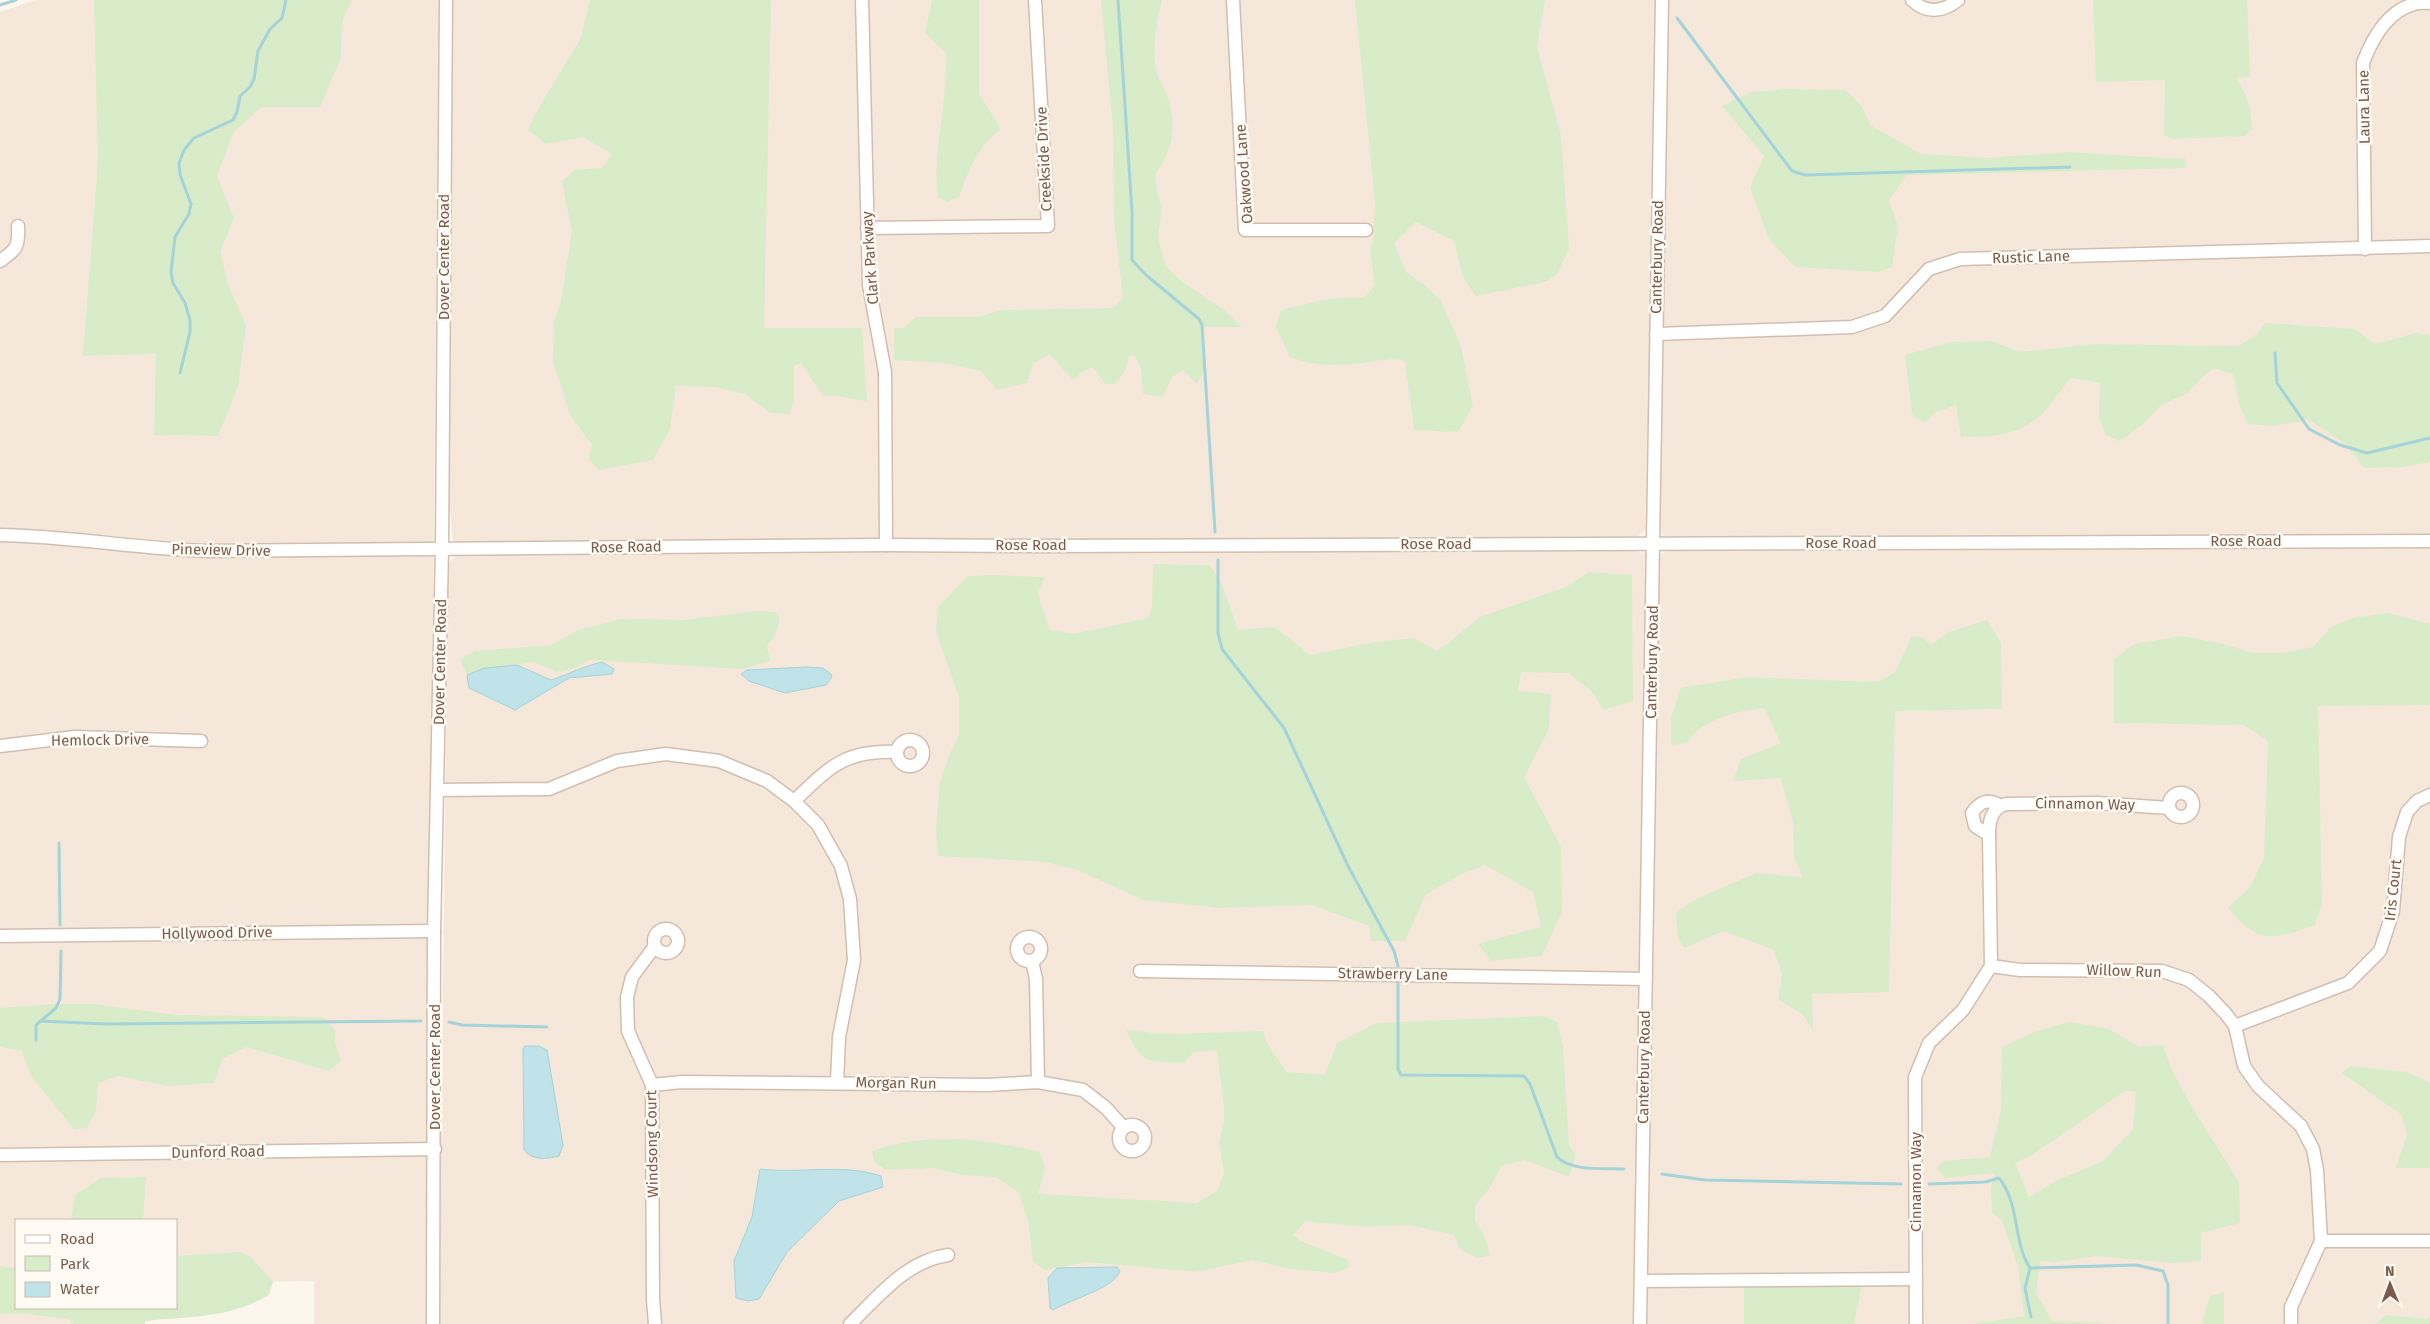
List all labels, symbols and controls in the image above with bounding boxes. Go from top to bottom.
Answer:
street label: Laura Lane [2354,70,2374,144]
street label: Creekside Drive [1032,106,1056,212]
street label: Oakwood Lane [1232,124,1256,224]
street label: Dover Center Road [435,194,453,320]
street label: Canterbury Road [1647,200,1667,314]
street label: Clark Parkway [858,210,882,305]
street label: Rustic Lane [1992,247,2070,267]
street label: Rose Road [2210,532,2282,550]
street label: Rose Road [1805,534,1877,552]
street label: Rose Road [1400,535,1472,553]
street label: Rose Road [995,536,1067,554]
street label: Rose Road [590,537,662,557]
street label: Pineview Drive [171,540,271,560]
street label: Dover Center Road [430,599,450,725]
street label: Canterbury Road [1642,605,1662,719]
street label: Hemlock Drive [51,730,149,750]
street label: Cinnamon Way [2035,794,2136,814]
street label: Iris Court [2381,858,2405,922]
street label: Hollywood Drive [161,923,273,943]
street label: Willow Run [2086,961,2162,981]
street label: Strawberry Lane [1338,964,1448,984]
street label: Dover Center Road [426,1004,444,1130]
street label: Canterbury Road [1634,1010,1654,1124]
street label: Morgan Run [855,1073,937,1093]
street label: Windsong Court [642,1090,662,1198]
street label: Cinnamon Way [1907,1131,1925,1232]
street label: Dunford Road [171,1142,265,1162]
legend [15,1219,178,1309]
text: Road [60,1230,95,1248]
text: Park [60,1255,90,1273]
north arrow [2365,1259,2415,1309]
text: N [2385,1263,2395,1280]
text: Water [60,1280,99,1298]

